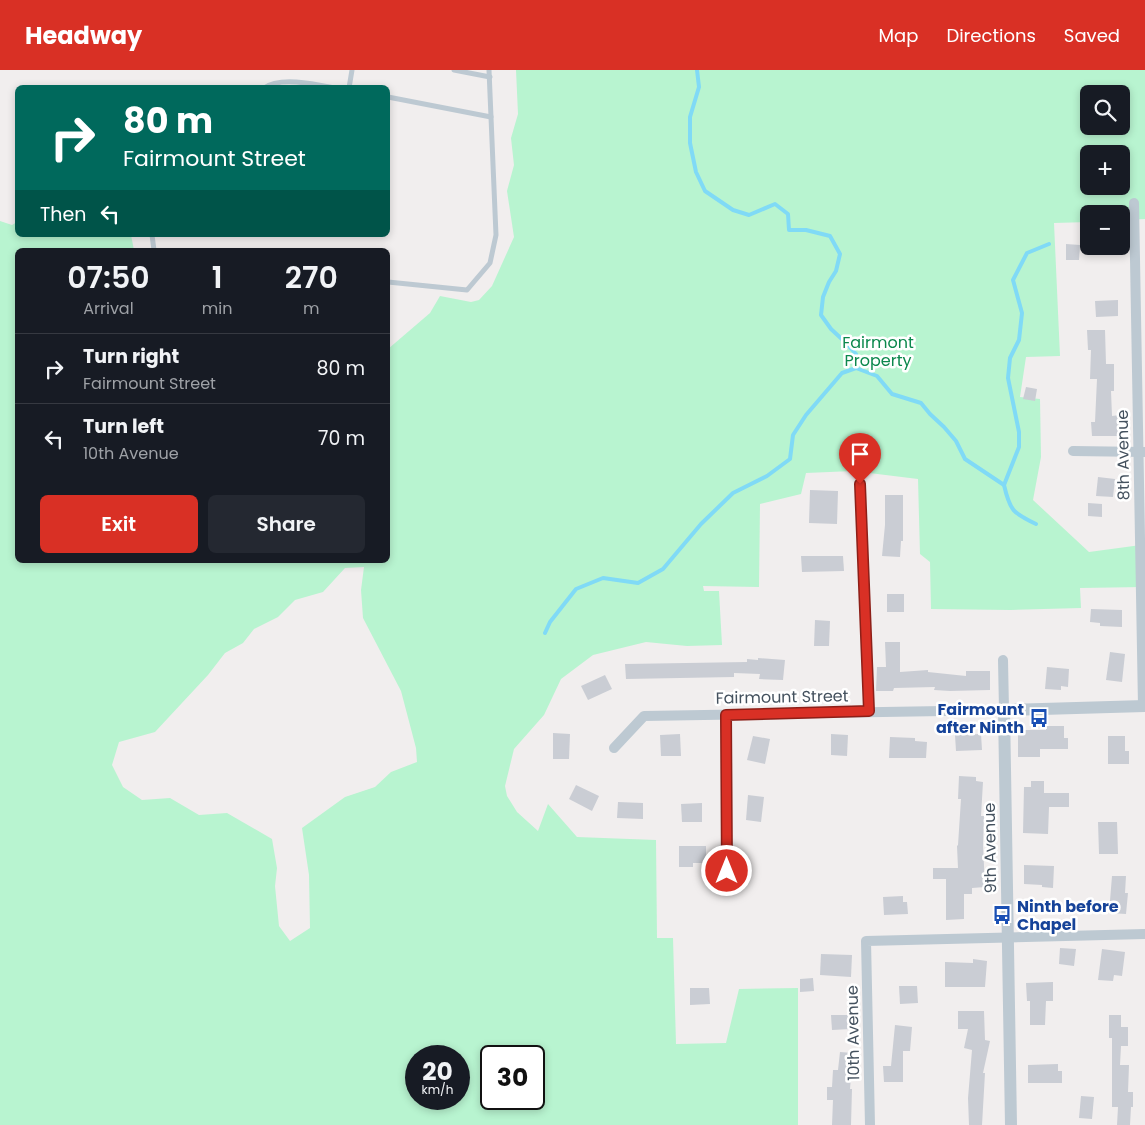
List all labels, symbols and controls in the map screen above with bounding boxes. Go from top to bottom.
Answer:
text: Headway [25,19,142,52]
text: Map [879,23,918,48]
text: Directions [946,23,1036,48]
text: Saved [1064,23,1120,48]
map controls [1080,85,1130,255]
button: search [1080,85,1130,135]
text: 80 m [123,96,213,145]
icon: right [40,105,105,170]
text: Fairmount Street [123,143,306,174]
button: + [1080,145,1130,195]
icon: left [96,200,124,228]
text: Then [40,201,86,228]
button: − [1080,205,1130,255]
text: 07:50 [67,256,150,299]
text: 1 [212,256,223,299]
text: 270 [285,256,338,299]
text: Arrival [83,297,134,320]
text: min [202,297,233,320]
text: m [303,297,320,320]
park label: Fairmont Property [842,331,914,372]
text: Turn right [83,343,179,370]
icon: right [40,355,68,383]
text: 80 m [316,355,365,382]
text: Fairmount Street [83,372,216,395]
street label: 8th Avenue [1111,409,1135,500]
text: Turn left [83,413,164,440]
icon: left [40,425,68,453]
text: 70 m [318,425,365,452]
pin [839,433,881,484]
icon: arrive [846,440,874,468]
text: 10th Avenue [83,442,179,465]
button: Exit [40,495,198,553]
button: Share [208,495,365,553]
street label: Fairmount Street [715,684,849,710]
place label: Fairmount after Ninth [936,698,1024,739]
bus stop icon: Fairmount after Ninth [1028,707,1050,729]
street label: 9th Avenue [978,802,1002,893]
position arrow [700,844,752,896]
place label: Ninth before Chapel [1017,895,1119,936]
bus stop icon: Ninth before Chapel [991,904,1013,926]
street label: 10th Avenue [841,985,865,1081]
speed limit sign: 30 [480,1045,545,1110]
text: 20 [422,1054,453,1089]
text: km/h [422,1081,453,1098]

